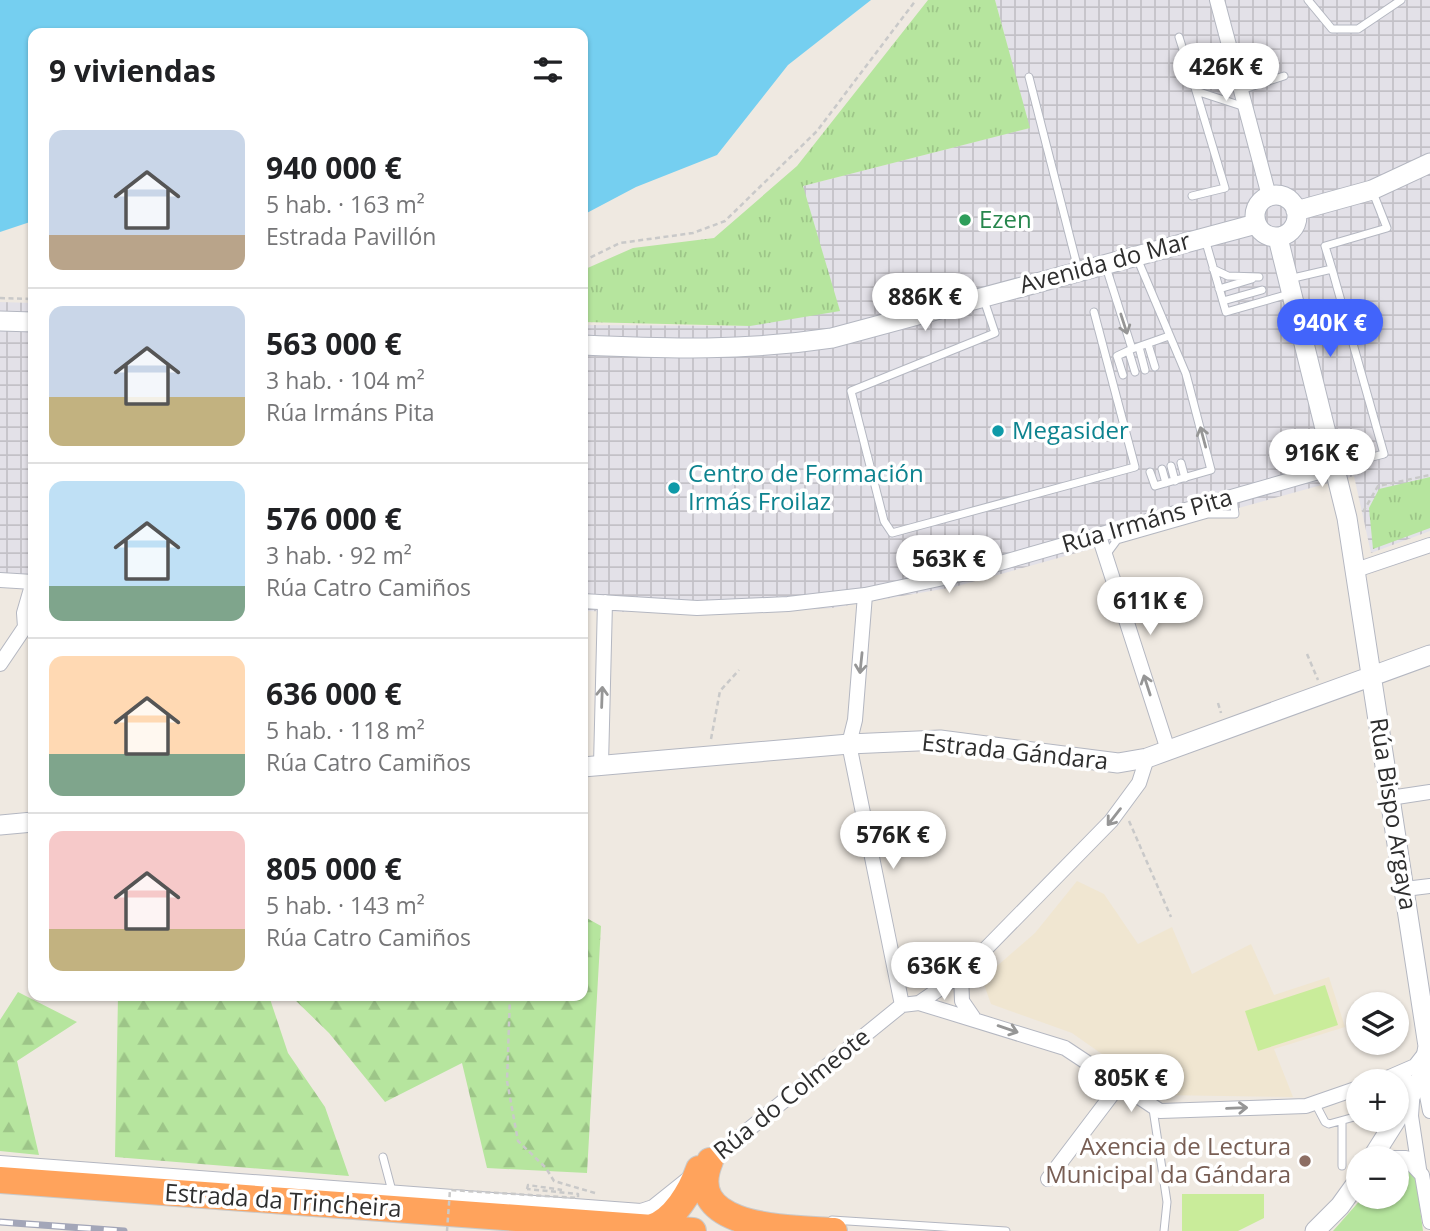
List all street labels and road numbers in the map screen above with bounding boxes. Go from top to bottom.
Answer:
street label: Avenida do Mar [1015,223,1194,300]
street label: Rúa Irmáns Pita [1057,479,1236,560]
street label: Rúa Bispo Argaya [1363,715,1426,912]
street label: Estrada Gándara [920,724,1110,777]
street label: Rúa do Colmeote [706,1020,876,1166]
street label: Estrada da Trincheira [163,1175,403,1224]

